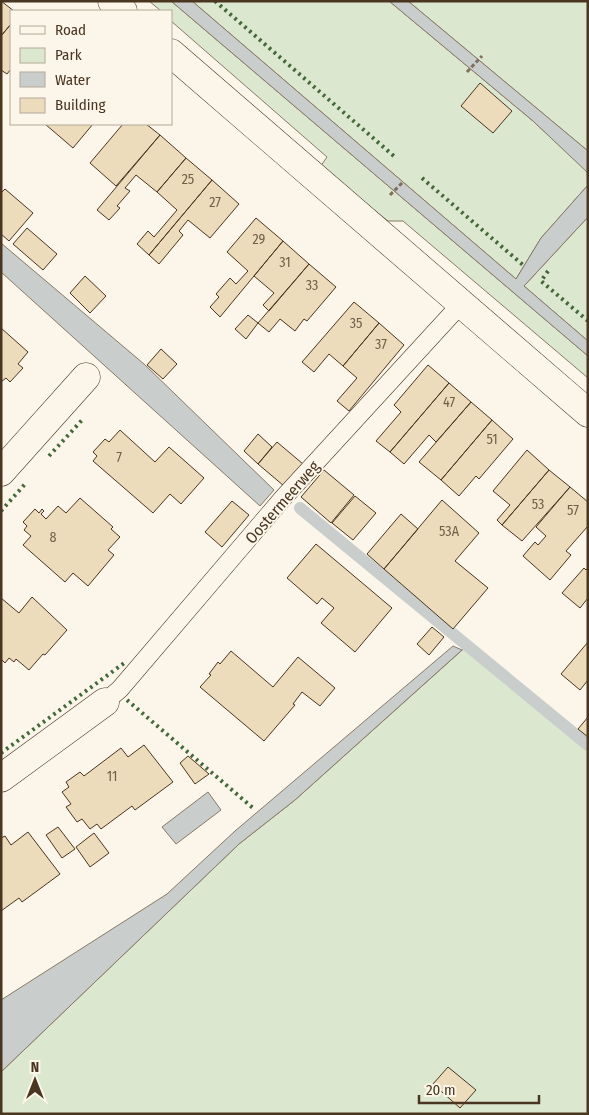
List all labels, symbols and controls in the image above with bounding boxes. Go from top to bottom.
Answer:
legend [10,10,172,125]
text: Road [55,21,86,39]
text: Park [55,46,82,64]
text: Water [55,71,91,89]
text: Building [55,96,106,114]
house number: 25 [182,171,194,188]
house number: 27 [209,194,221,211]
house number: 29 [253,231,266,248]
house number: 31 [279,254,291,271]
house number: 33 [306,277,318,294]
house number: 35 [350,315,362,332]
house number: 37 [375,336,387,353]
house number: 47 [443,394,455,411]
house number: 51 [486,431,498,448]
house number: 7 [116,449,122,466]
street label: Oostermeerweg [241,457,324,548]
house number: 53 [532,496,544,513]
house number: 57 [567,502,579,519]
house number: 53A [439,523,460,540]
house number: 8 [50,529,57,546]
house number: 11 [107,768,117,785]
north arrow [10,1055,60,1105]
text: N [31,1059,39,1076]
scale bar [419,1072,539,1104]
text: 20 m [426,1081,456,1099]

